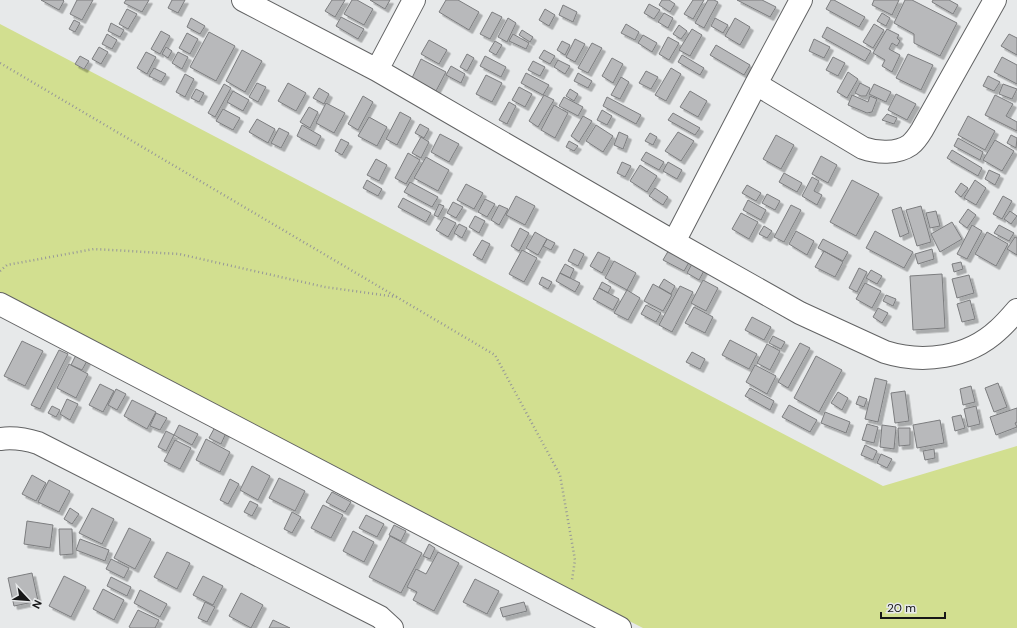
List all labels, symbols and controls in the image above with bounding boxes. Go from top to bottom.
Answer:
north arrow [8,580,48,620]
scale bar [881,594,945,620]
text: N [29,598,45,611]
text: 20 m [887,600,916,616]

